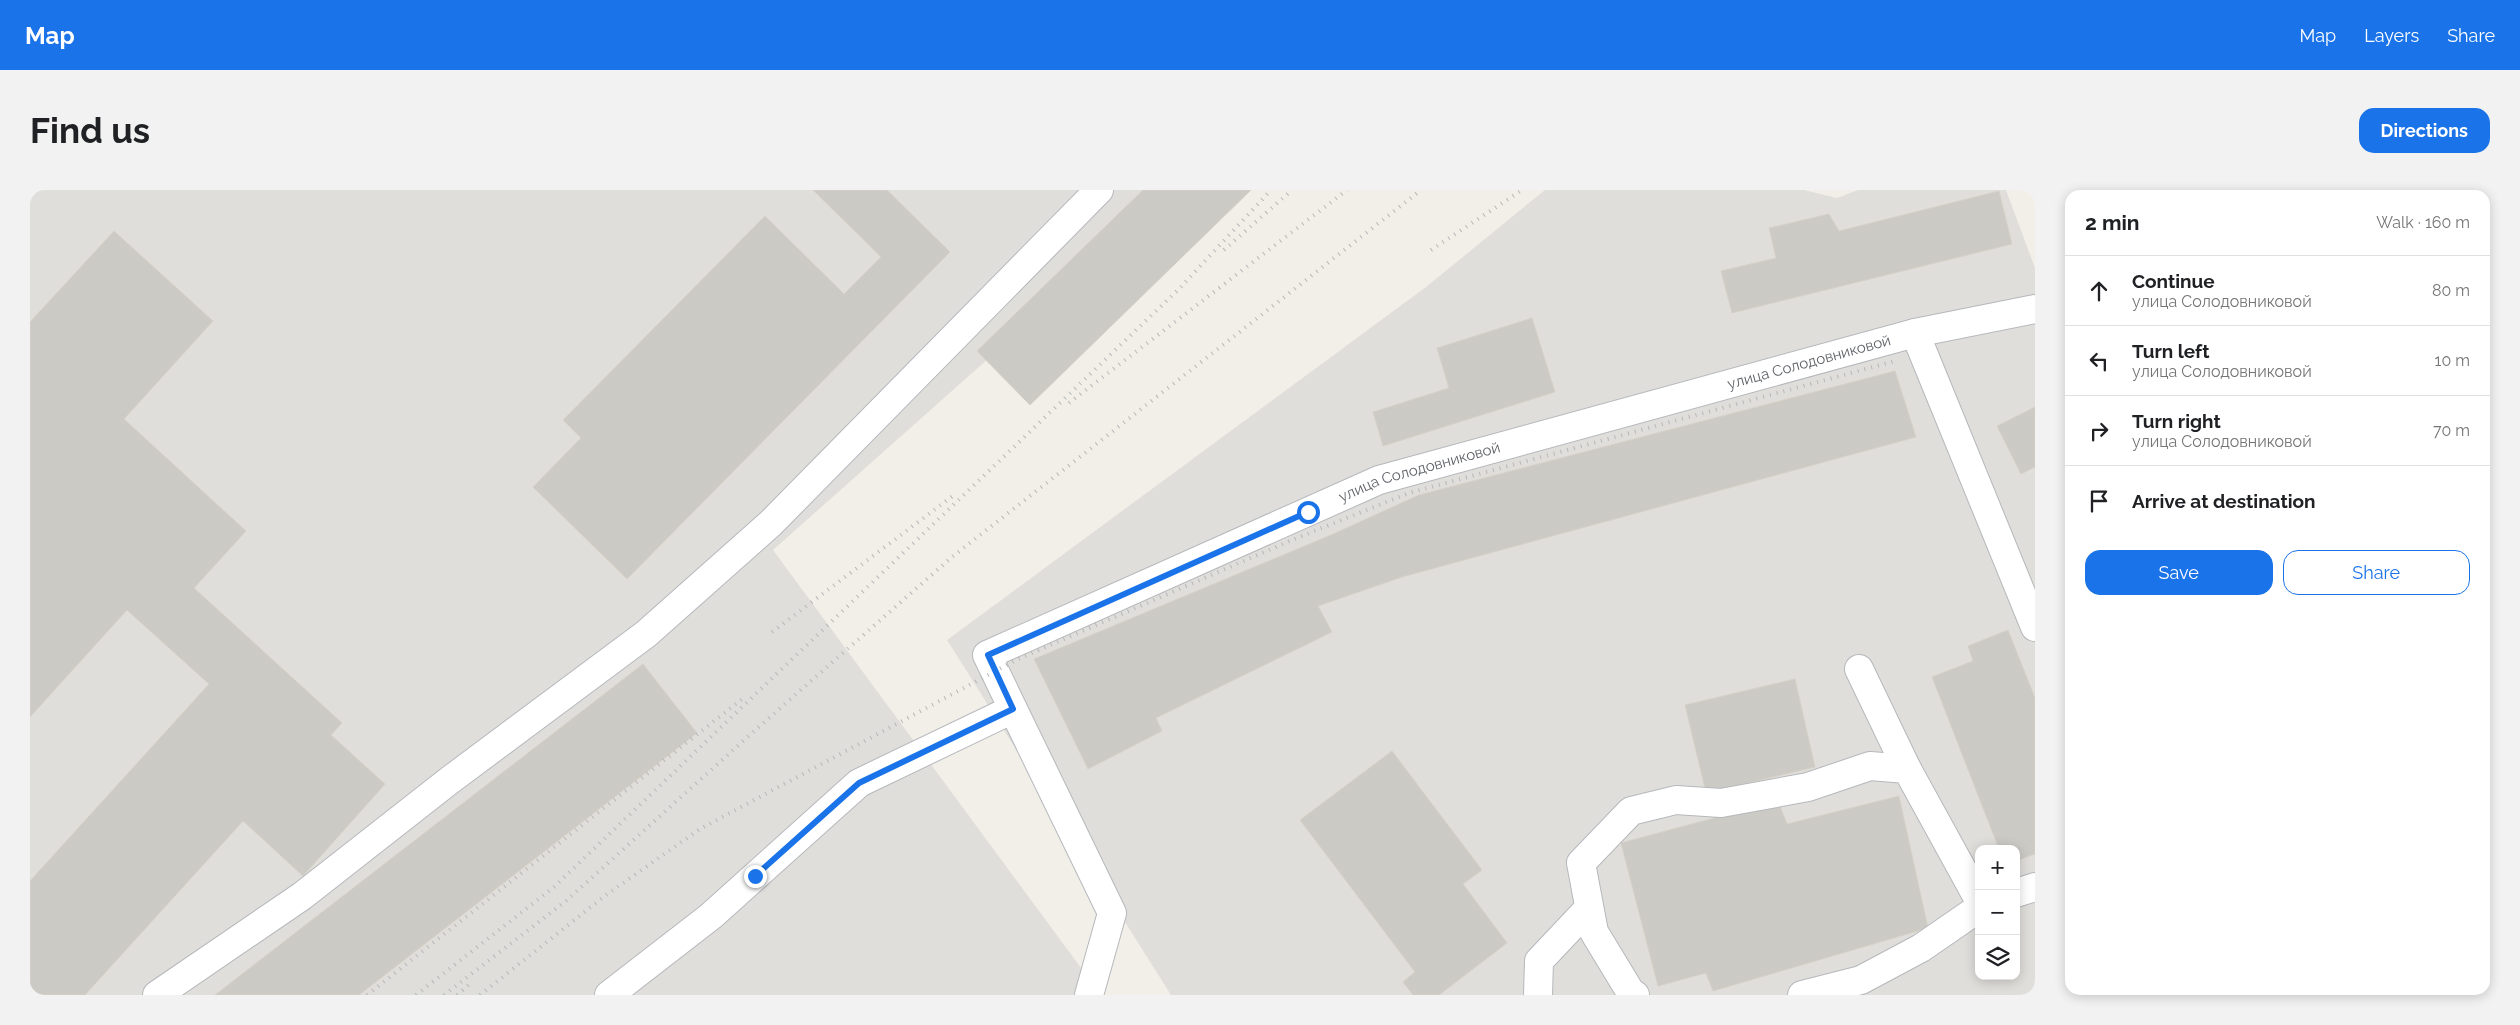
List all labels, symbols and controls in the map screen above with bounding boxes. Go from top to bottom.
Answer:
text: Map [25,21,75,50]
text: Map [2300,25,2336,46]
text: Layers [2364,25,2419,46]
text: Share [2447,25,2495,46]
button: Directions [2359,108,2490,153]
text: Find us [30,110,150,151]
text: 2 min [2085,210,2139,235]
text: Walk · 160 m [2376,213,2470,232]
text: Continue [2132,270,2215,292]
icon: ahead [2085,277,2113,305]
text: 80 m [2432,281,2470,300]
text: улица Солодовниковой [2132,292,2312,311]
street label: улица Солодовниковой [1725,331,1893,393]
text: Turn left [2132,340,2209,362]
icon: left [2085,347,2113,375]
text: 10 m [2435,351,2470,370]
text: улица Солодовниковой [2132,362,2312,381]
text: Turn right [2132,410,2221,432]
icon: right [2085,417,2113,445]
text: 70 m [2433,421,2470,440]
text: улица Солодовниковой [2132,432,2312,451]
street label: улица Солодовниковой [1336,438,1502,506]
icon: arrive [2085,487,2113,515]
text: Arrive at destination [2132,490,2316,512]
route start [1297,501,1320,524]
button: Save [2085,550,2273,595]
button: Share [2283,550,2470,595]
map controls [1975,845,2020,980]
button: + [1975,845,2020,890]
route end [744,865,767,888]
button: − [1975,890,2020,935]
button: layers [1975,935,2020,980]

